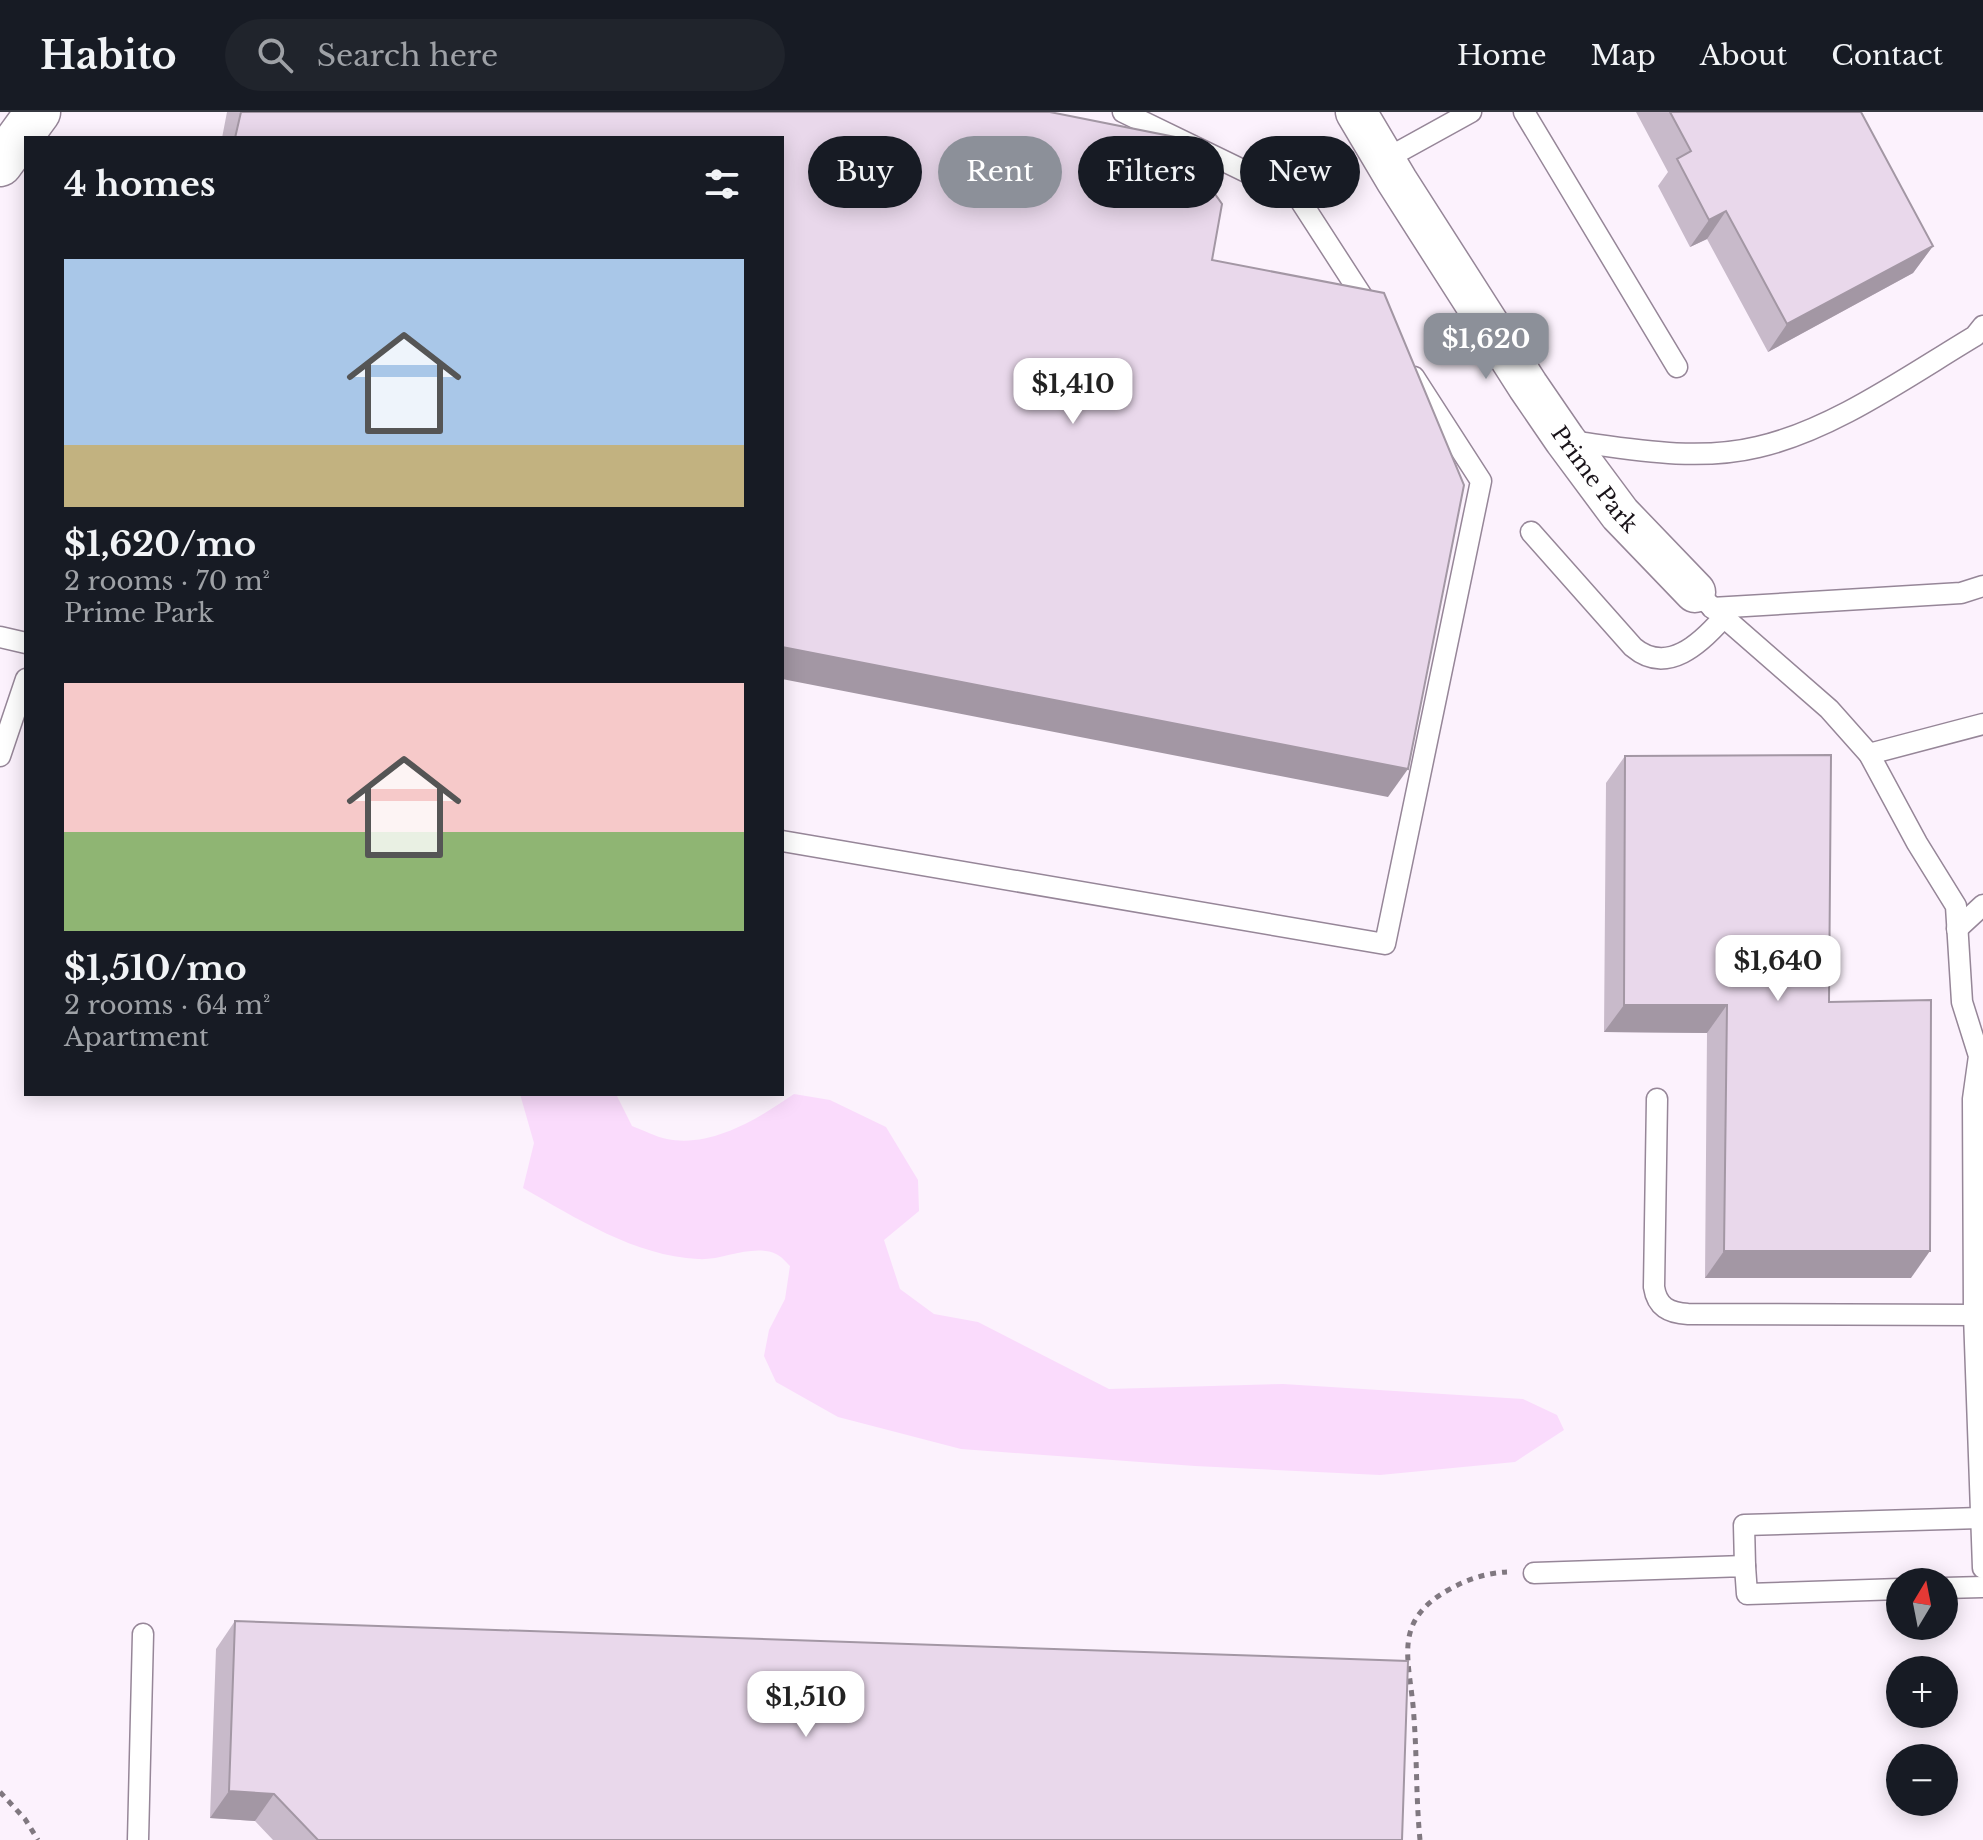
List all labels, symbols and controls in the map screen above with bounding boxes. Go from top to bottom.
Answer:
search box [225,19,785,91]
text: Habito [40,32,177,79]
icon: search [253,33,297,77]
text: Search here [317,37,498,74]
text: Home [1457,38,1547,73]
text: Map [1591,38,1656,73]
text: About [1700,38,1787,73]
text: Contact [1831,38,1943,73]
chip: Buy [808,136,922,208]
chip: Rent [938,136,1062,208]
chip: Filters [1078,136,1224,208]
chip: New [1240,136,1360,208]
icon: filters [700,162,744,206]
text: 4 homes [64,163,216,205]
icon: home [332,311,476,455]
pin: $1,620 [1421,313,1551,381]
text: $1,620 [1442,323,1530,355]
pin: $1,410 [1008,358,1138,426]
text: $1,410 [1031,368,1115,400]
street label: Prime Park [1546,420,1644,538]
text: $1,620/mo [64,523,256,565]
text: 2 rooms · 70 m² [64,565,270,597]
text: Prime Park [64,597,214,629]
icon: home [332,735,476,879]
pin: $1,640 [1713,935,1843,1003]
text: $1,640 [1734,945,1822,977]
text: $1,510/mo [64,947,247,989]
text: 2 rooms · 64 m² [64,989,270,1021]
text: Apartment [64,1021,209,1053]
north arrow [1886,1568,1958,1640]
map controls [1886,1568,1958,1816]
button: + [1886,1656,1958,1728]
pin: $1,510 [741,1671,871,1739]
text: $1,510 [765,1681,847,1713]
button: − [1886,1744,1958,1816]

